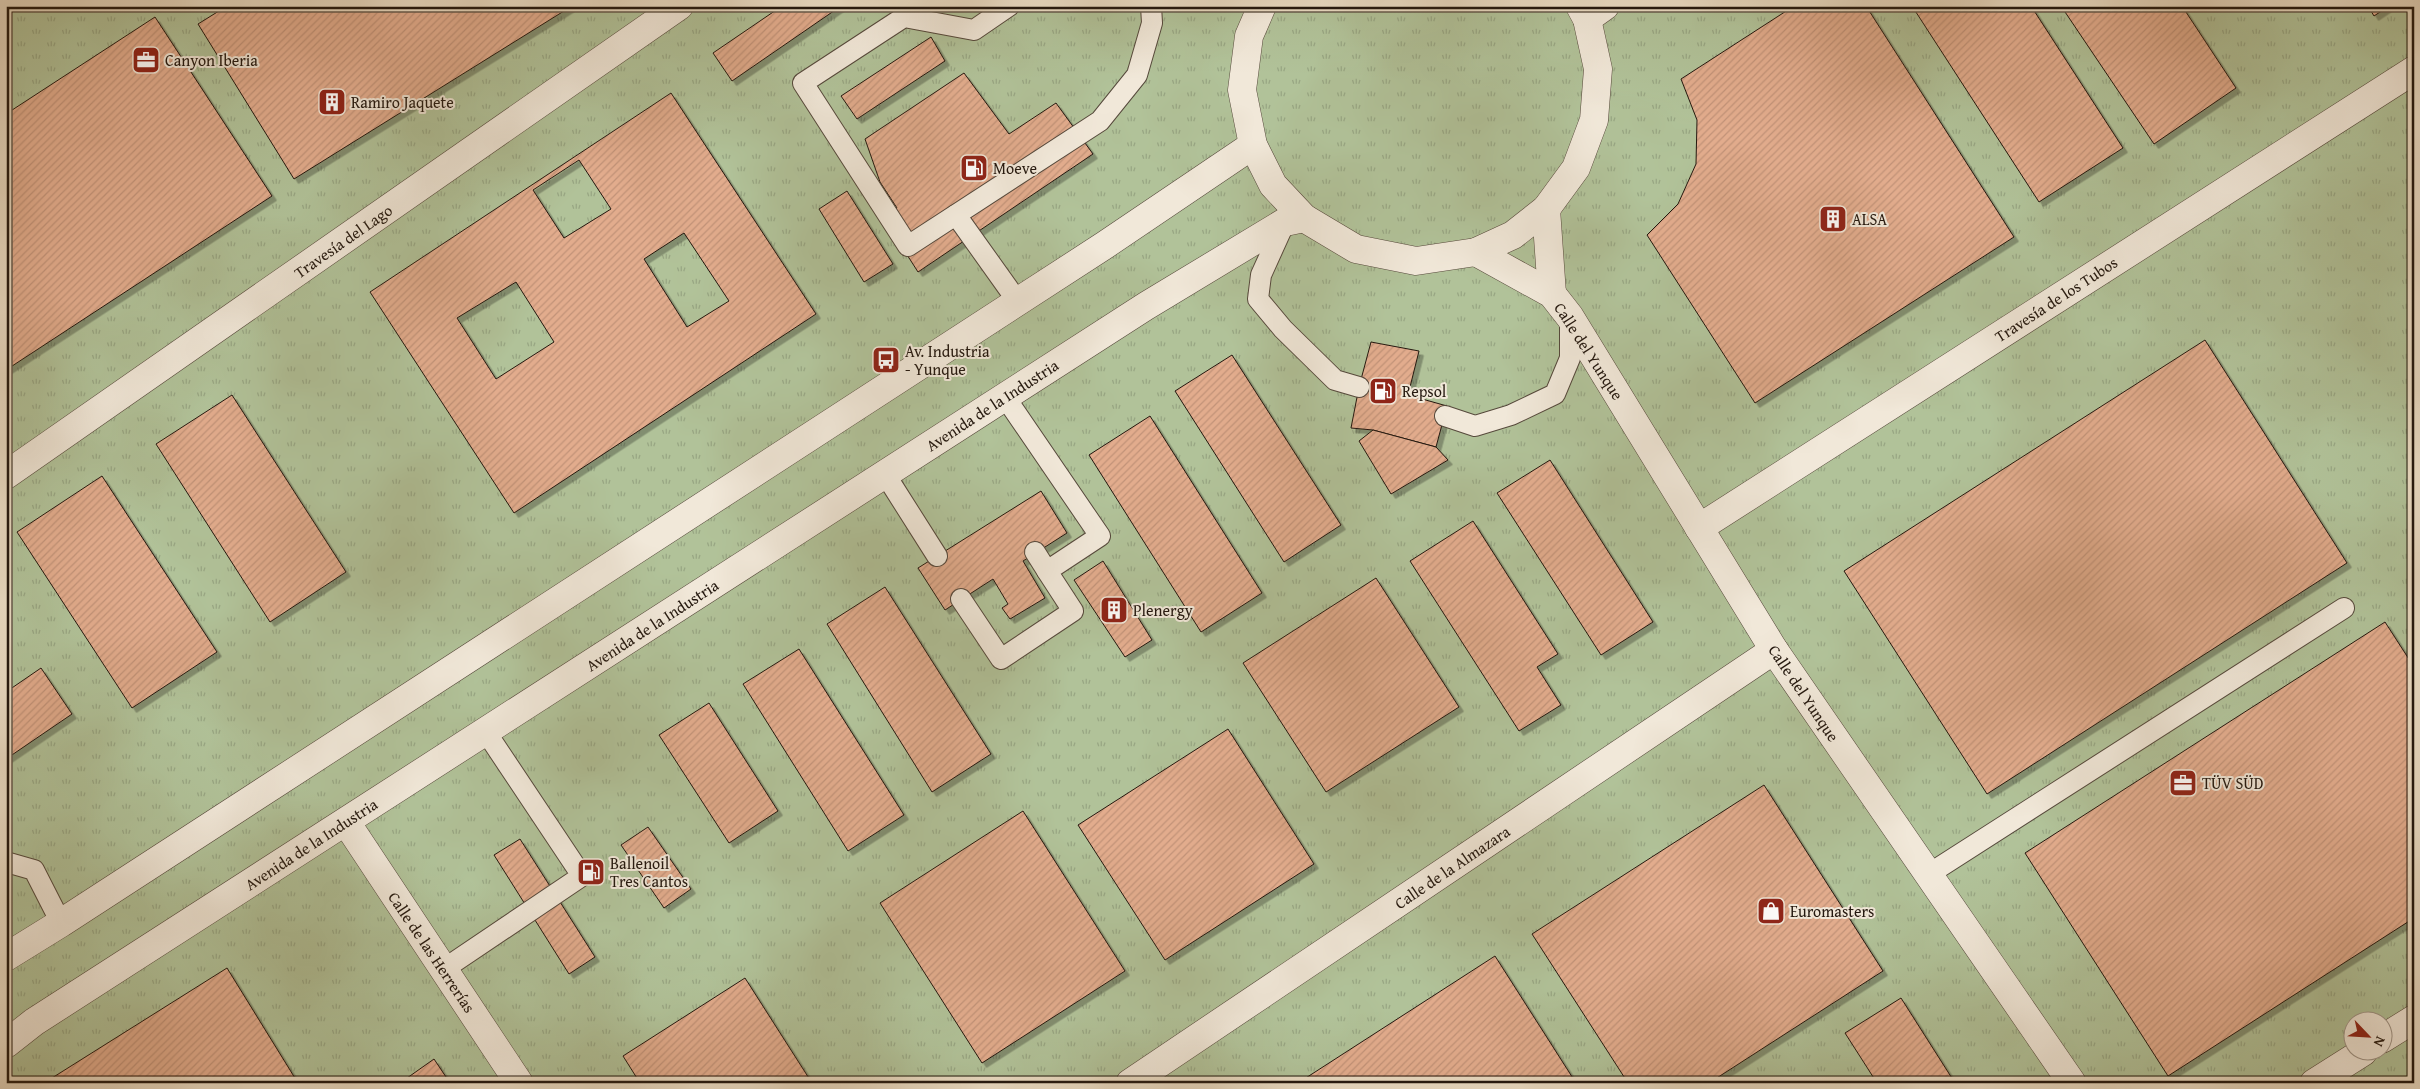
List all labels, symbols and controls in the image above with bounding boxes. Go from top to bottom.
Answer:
office icon: Canyon Iberia [131,45,161,75]
place label: Canyon Iberia [165,48,258,72]
building icon: Ramiro Jaquete [317,87,347,117]
place label: Ramiro Jaquete [351,90,454,114]
fuel station icon: Moeve [959,153,989,183]
place label: Moeve [993,156,1037,180]
street label: Travesía del Lago [289,198,397,284]
building icon: ALSA [1818,204,1848,234]
place label: ALSA [1852,207,1887,231]
street label: Travesía de los Tubos [1990,250,2122,348]
street label: Calle del Yunque [1548,297,1630,405]
place label: Av. Industria - Yunque [905,339,990,381]
bus stop icon: Av. Industria - Yunque [871,345,901,375]
street label: Avenida de la Industria [921,353,1063,457]
fuel station icon: Repsol [1368,376,1398,406]
place label: Repsol [1402,379,1447,403]
street label: Avenida de la Industria [581,573,723,677]
building icon: Plenergy [1099,595,1129,625]
place label: Plenergy [1133,598,1193,622]
street label: Calle del Yunque [1763,640,1845,746]
office icon: TÜV SÜD [2168,768,2198,798]
place label: TÜV SÜD [2202,771,2264,795]
street label: Avenida de la Industria [240,792,382,896]
street label: Calle de la Almazara [1389,819,1515,915]
place label: Ballenoil Tres Cantos [610,851,688,893]
fuel station icon: Ballenoil Tres Cantos [576,857,606,887]
street label: Calle de las Herrerías [383,887,481,1017]
shop icon: Euromasters [1756,896,1786,926]
place label: Euromasters [1790,899,1874,923]
north arrow [2342,1012,2392,1062]
text: N [2368,1033,2391,1051]

